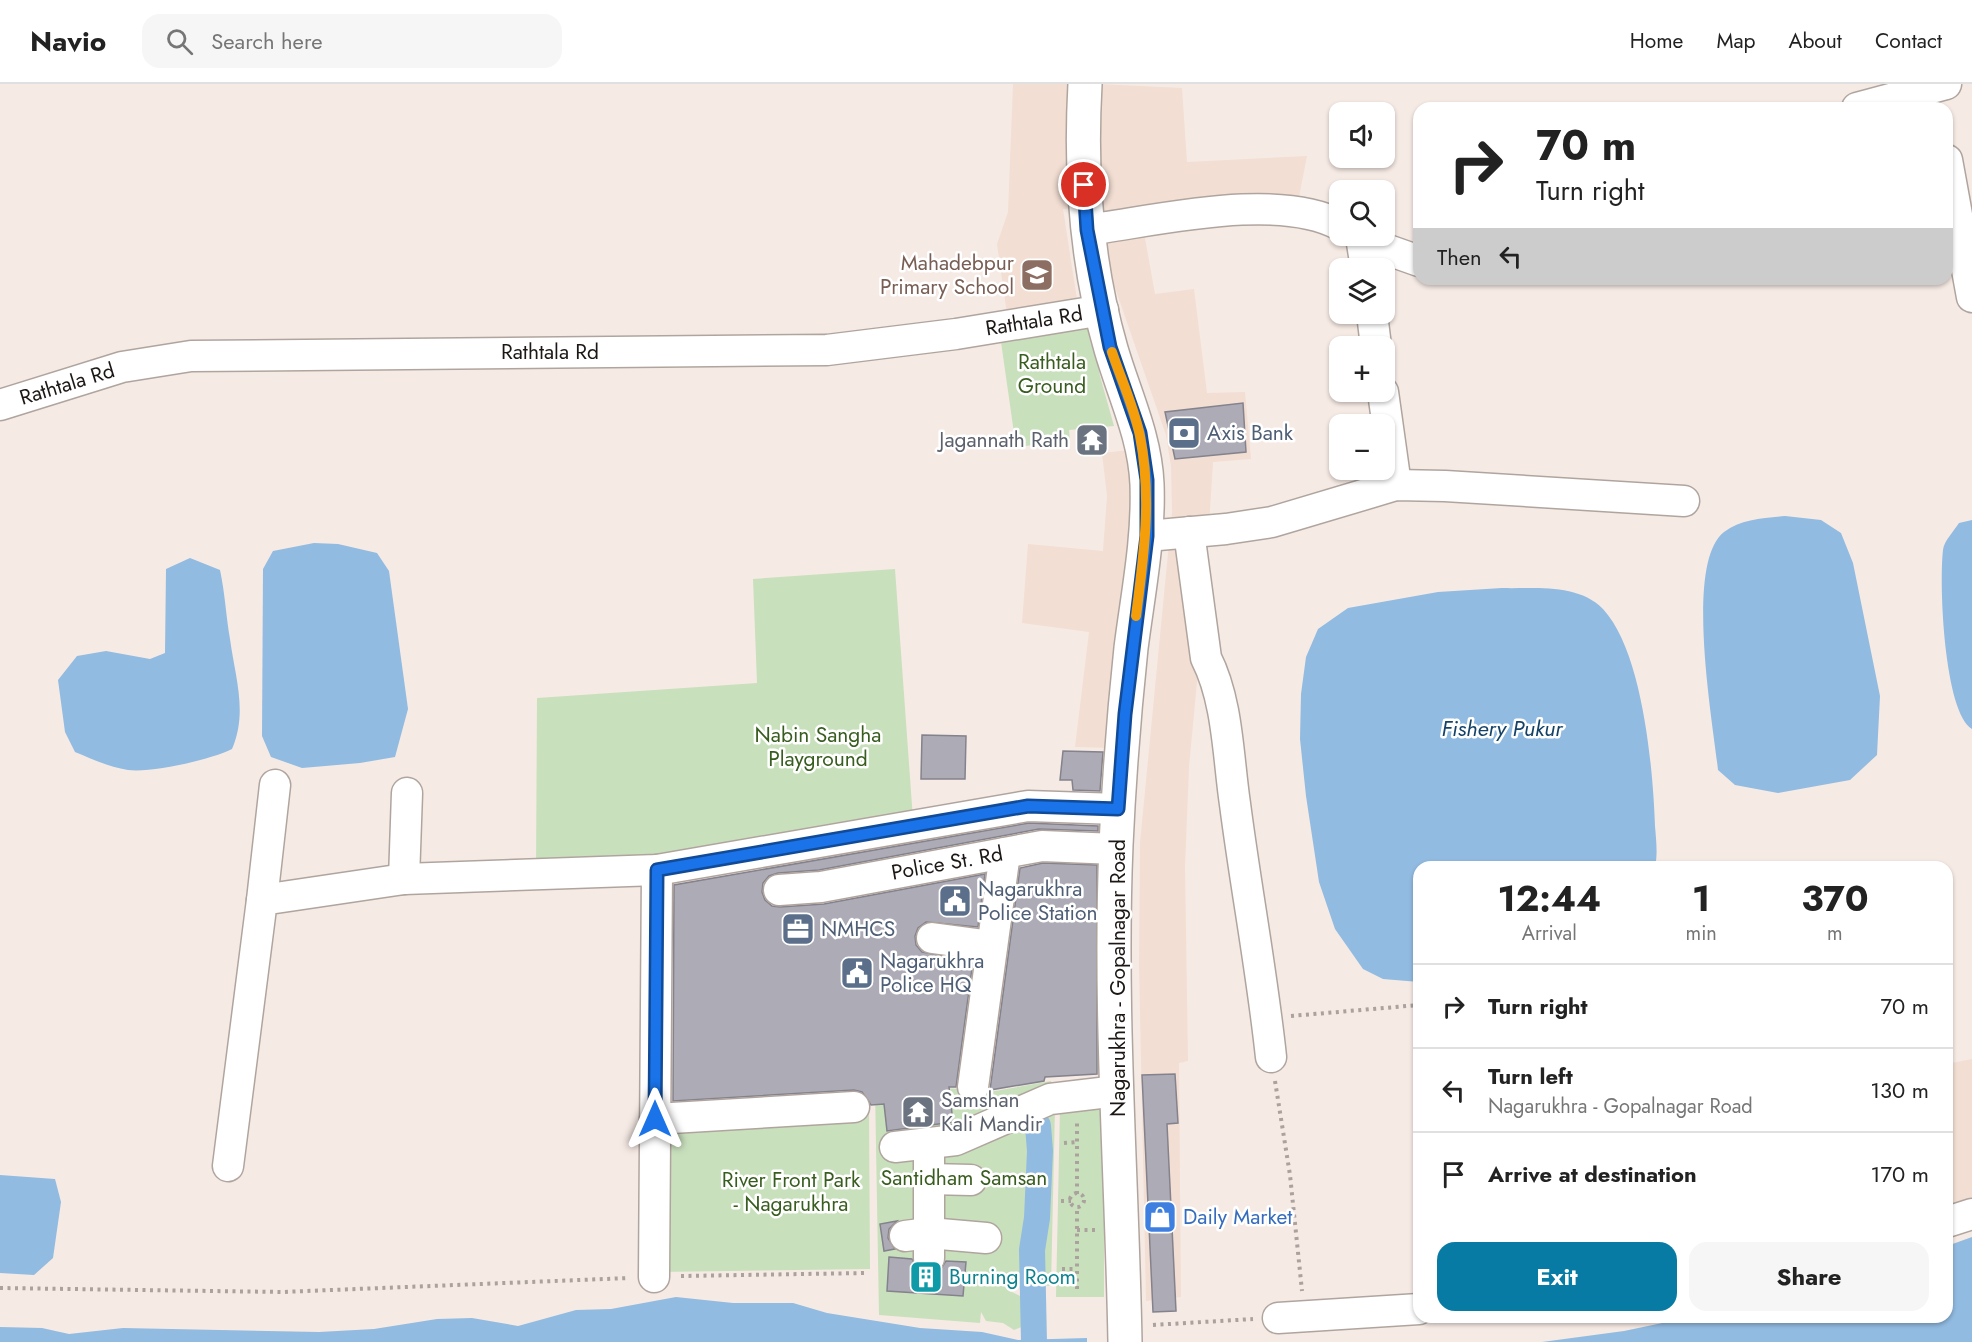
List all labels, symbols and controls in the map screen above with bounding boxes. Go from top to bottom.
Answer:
search box [142,14,562,68]
text: Navio [30,21,106,62]
icon: search [163,25,196,58]
text: Search here [211,25,322,57]
text: Home [1630,26,1683,56]
text: Map [1716,26,1756,56]
text: About [1789,26,1842,56]
text: Contact [1875,26,1942,56]
map controls [1329,102,1395,480]
button: sound [1329,102,1395,168]
text: 70 m [1536,115,1636,176]
icon: right [1437,126,1515,204]
pin [1058,159,1109,210]
icon: arrive [1067,168,1100,201]
text: Turn right [1536,171,1644,210]
button: search [1329,180,1395,246]
icon: left [1494,240,1527,273]
text: Then [1437,241,1482,273]
place label: Mahadebpur Primary School [880,248,1015,302]
school or university icon: Mahadebpur Primary School [1019,257,1055,293]
button: layers [1329,258,1395,324]
street label: Rathtala Rd [983,299,1085,343]
button: + [1329,336,1395,402]
street label: Rathtala Rd [501,337,599,367]
park label: Rathtala Ground [1018,347,1086,401]
street label: Rathtala Rd [16,355,118,413]
button: − [1329,414,1395,480]
bank icon: Axis Bank [1166,415,1202,451]
place label: Axis Bank [1207,418,1294,448]
temple icon: Jagannath Rath [1074,422,1110,458]
place label: Jagannath Rath [936,425,1069,455]
water label: Fishery Pukur [1441,712,1564,744]
park label: Nabin Sangha Playground [755,720,881,774]
street label: Police St. Rd [889,838,1005,888]
street label: Nagarukhra - Gopalnagar Road [1103,839,1133,1117]
text: 12:44 [1497,872,1601,924]
text: 1 [1692,872,1710,924]
text: 370 [1801,872,1869,924]
place label: Nagarukhra Police Station [978,874,1097,928]
public building icon: Nagarukhra Police Station [937,883,973,919]
office icon: NMHCS [780,911,816,947]
place label: NMHCS [821,914,895,944]
text: Arrival [1522,919,1577,948]
text: min [1686,919,1717,948]
text: m [1827,919,1843,948]
place label: Nagarukhra Police HQ [880,946,984,1000]
public building icon: Nagarukhra Police HQ [839,955,875,991]
icon: right [1437,990,1470,1023]
text: Turn right [1488,990,1588,1022]
text: 70 m [1880,990,1929,1022]
text: Turn left [1488,1060,1573,1092]
icon: left [1437,1074,1470,1107]
text: 130 m [1870,1074,1929,1106]
place label: Samshan Kali Mandir [941,1085,1043,1139]
position arrow [623,1087,687,1151]
text: Nagarukhra - Gopalnagar Road [1488,1092,1753,1121]
temple icon: Samshan Kali Mandir [900,1094,936,1130]
icon: arrive [1437,1158,1470,1191]
text: Arrive at destination [1488,1158,1697,1190]
text: 170 m [1871,1158,1929,1190]
park label: Santidham Samsan [881,1163,1047,1193]
park label: River Front Park - Nagarukhra [722,1165,861,1219]
shop icon: Daily Market [1142,1199,1178,1235]
place label: Daily Market [1183,1202,1292,1232]
button: Exit [1437,1242,1677,1311]
button: Share [1689,1242,1929,1311]
building icon: Burning Room [908,1259,944,1295]
place label: Burning Room [949,1262,1076,1292]

